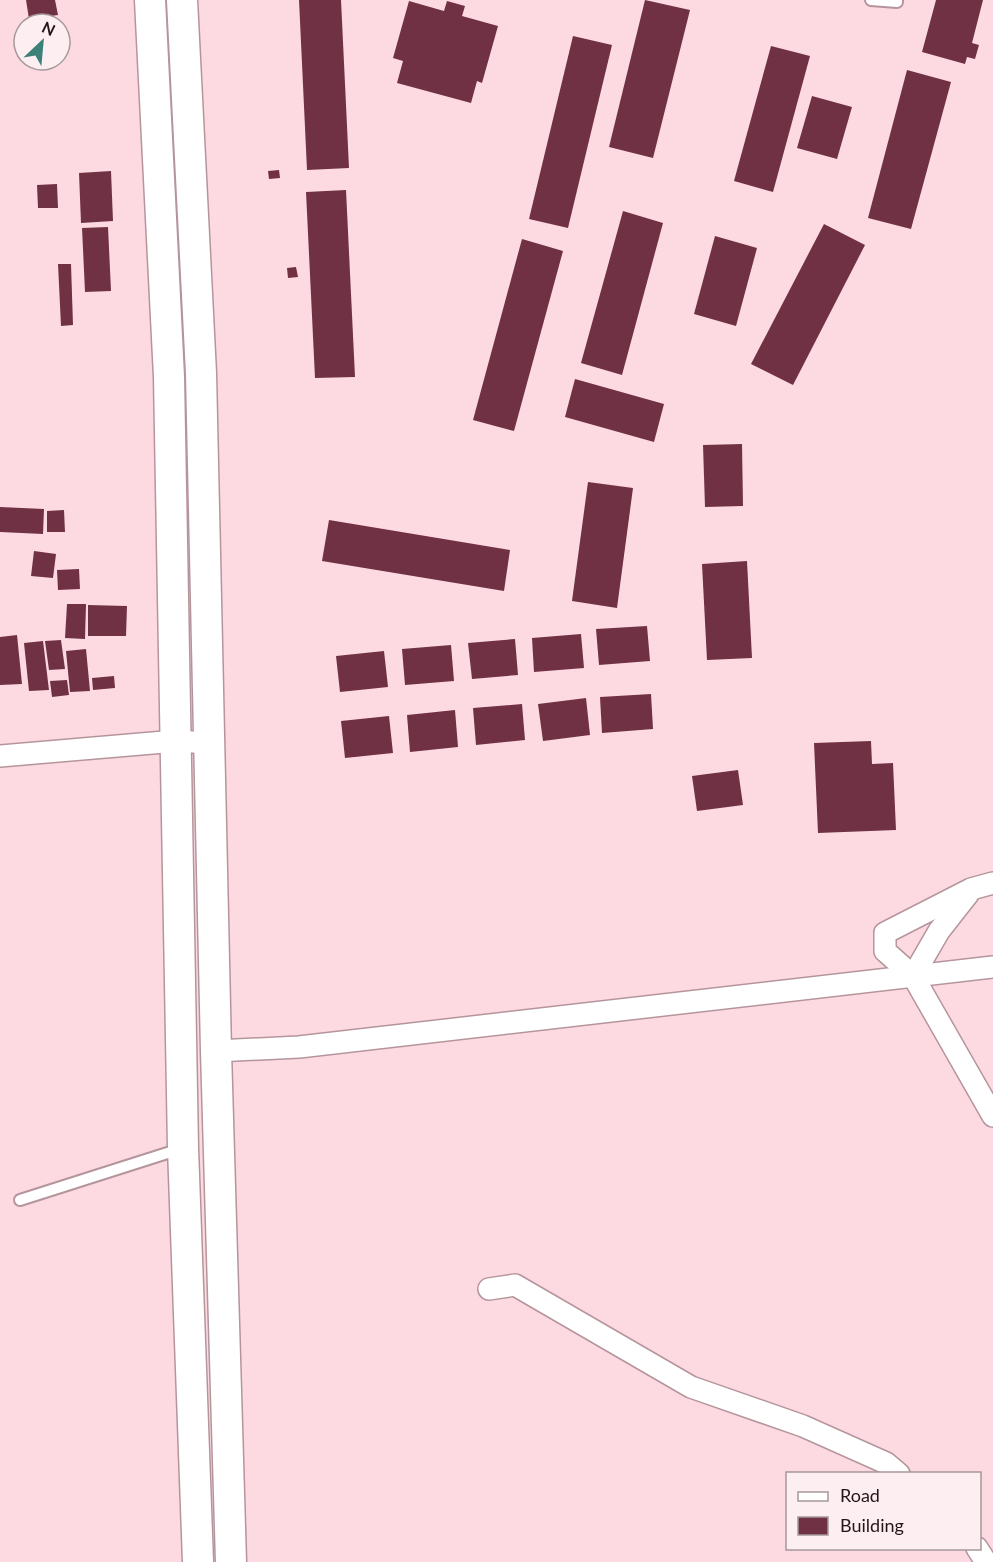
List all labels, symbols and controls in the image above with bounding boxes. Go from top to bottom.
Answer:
north arrow [12,12,72,72]
text: N [39,17,58,39]
legend [786,1472,981,1550]
text: Road [840,1484,880,1506]
text: Building [840,1514,904,1536]

